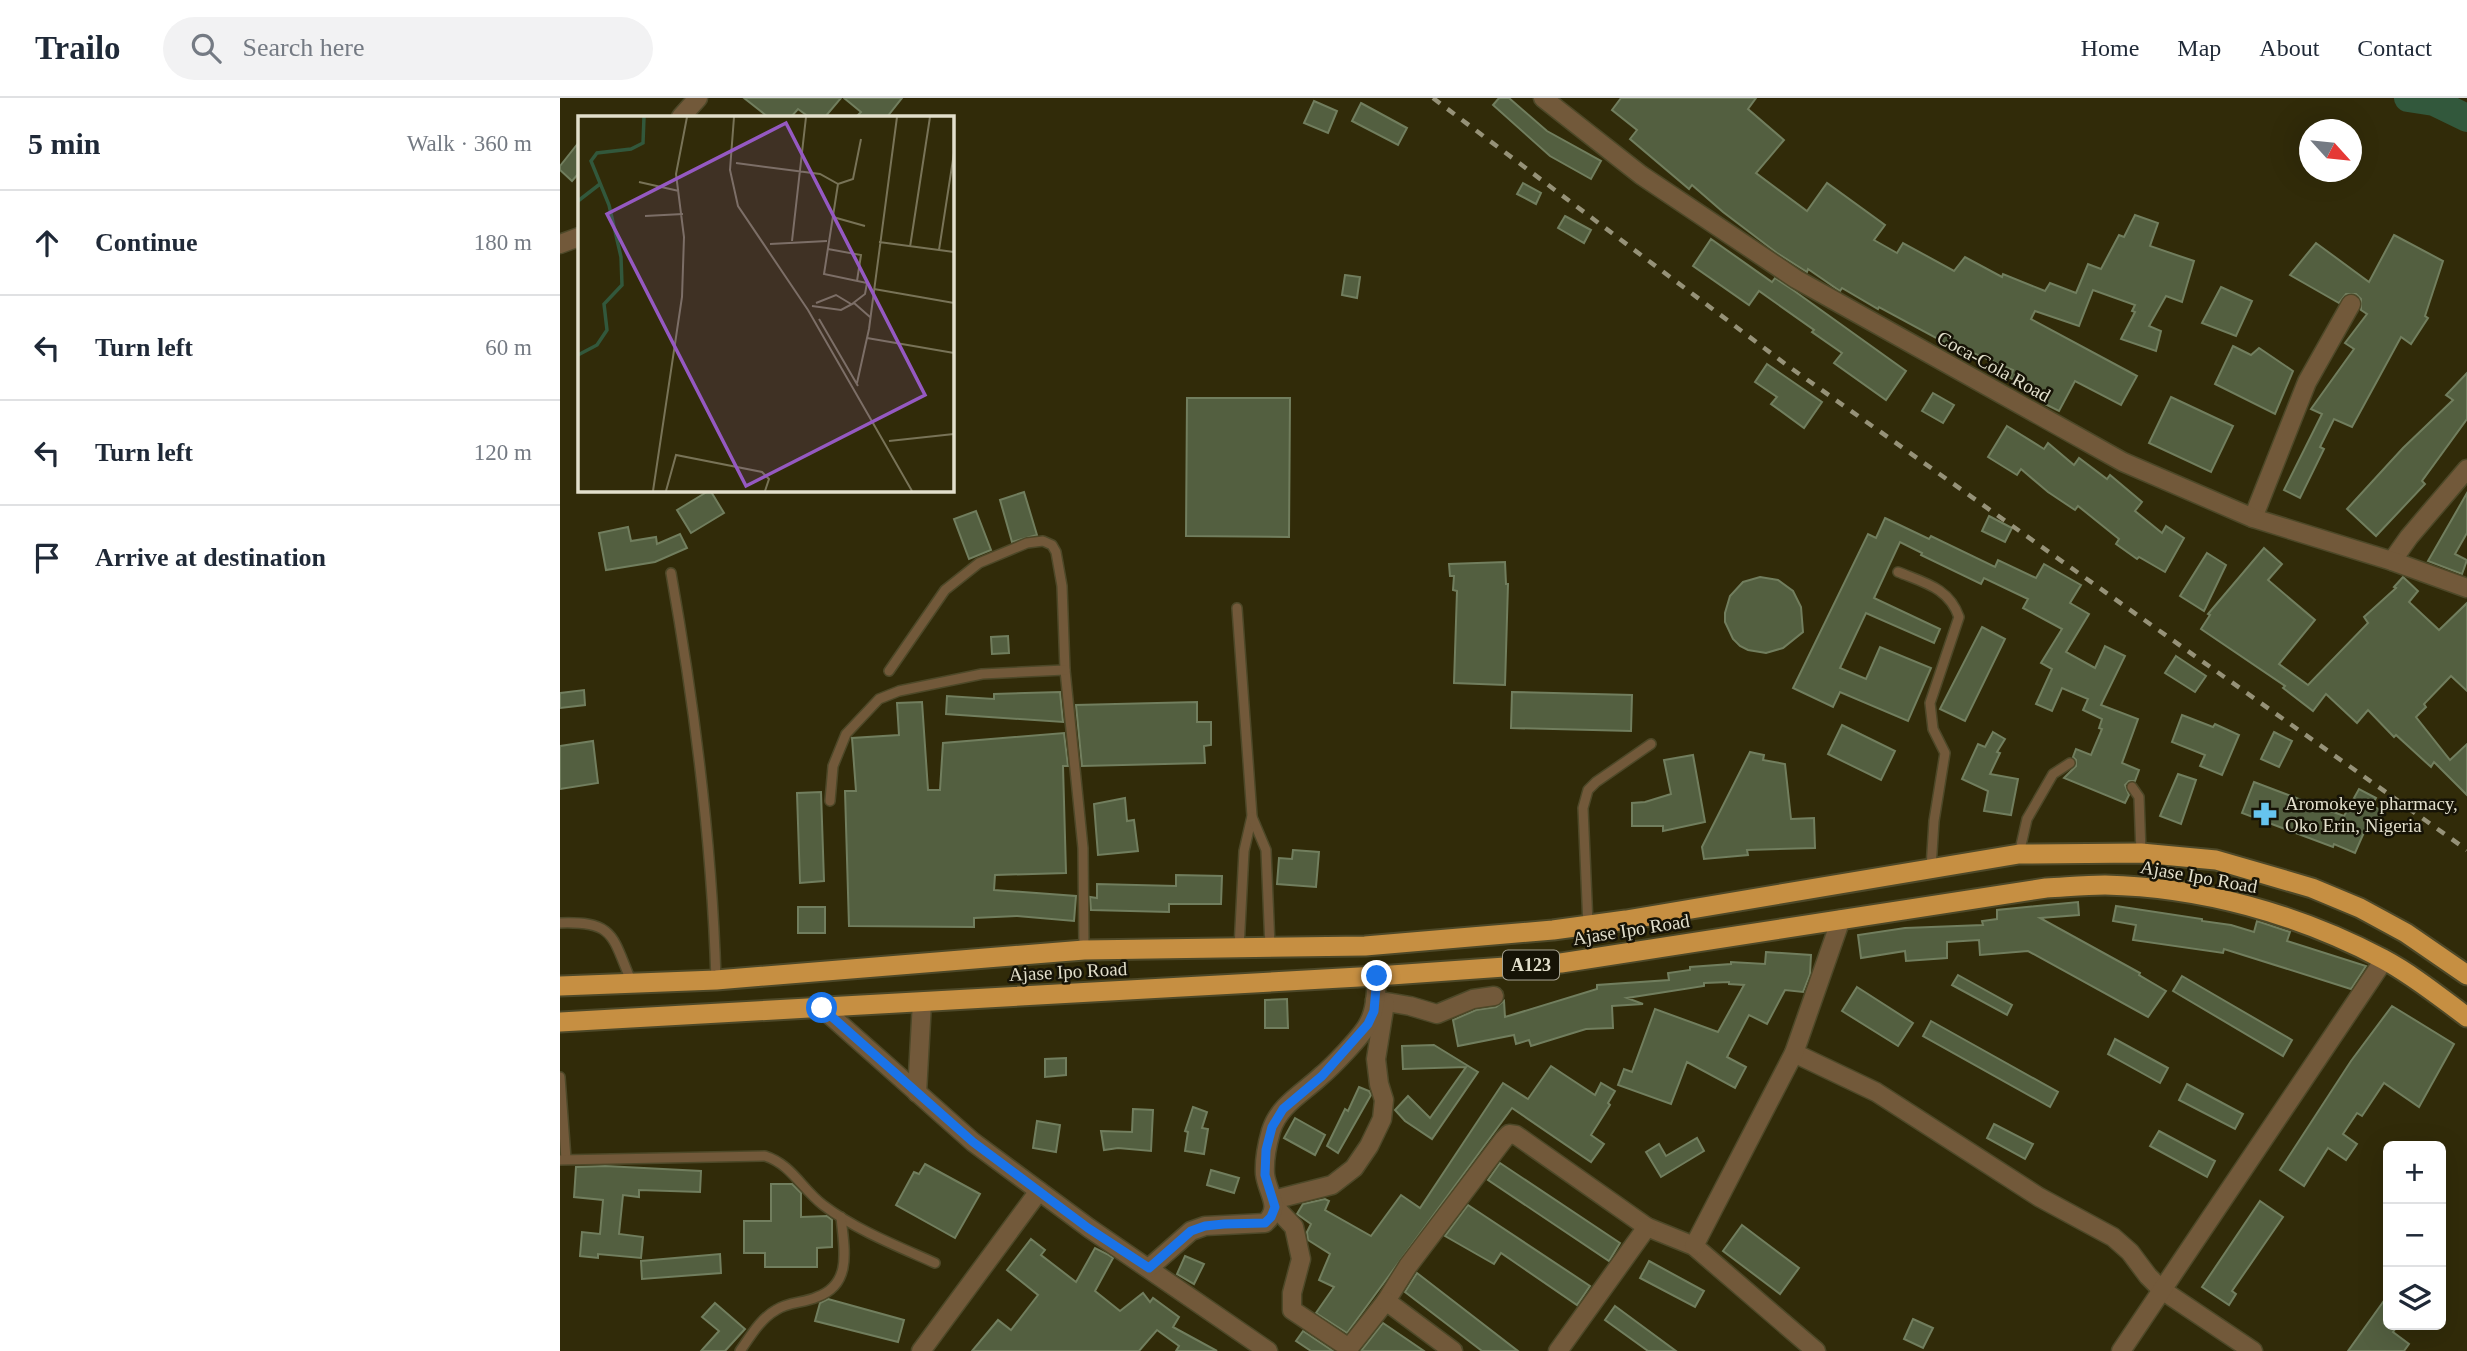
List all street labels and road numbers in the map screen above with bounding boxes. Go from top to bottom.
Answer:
street label: Coca-Cola Road [1934,327,2054,406]
street label: Ajase Ipo Road [2139,856,2259,897]
street label: Ajase Ipo Road [1571,910,1692,949]
road number: A123 [1503,950,1559,980]
street label: Ajase Ipo Road [1008,958,1128,985]

